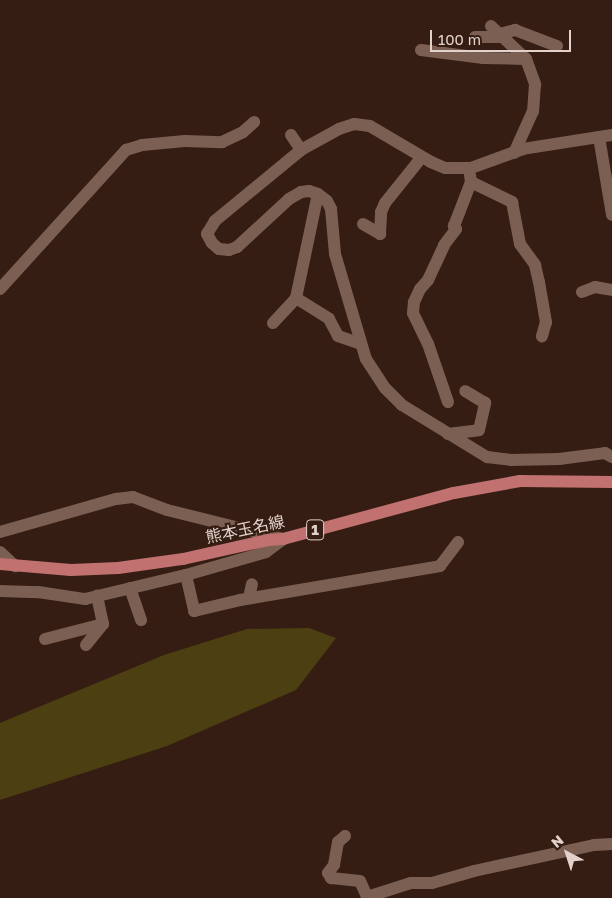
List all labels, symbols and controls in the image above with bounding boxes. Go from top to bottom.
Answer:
scale bar [432,20,573,52]
text: 100 m [438,30,481,48]
street label: 熊本玉名線 [204,511,286,547]
road number: 1 [305,518,325,542]
north arrow [542,828,592,878]
text: N [547,831,567,851]

